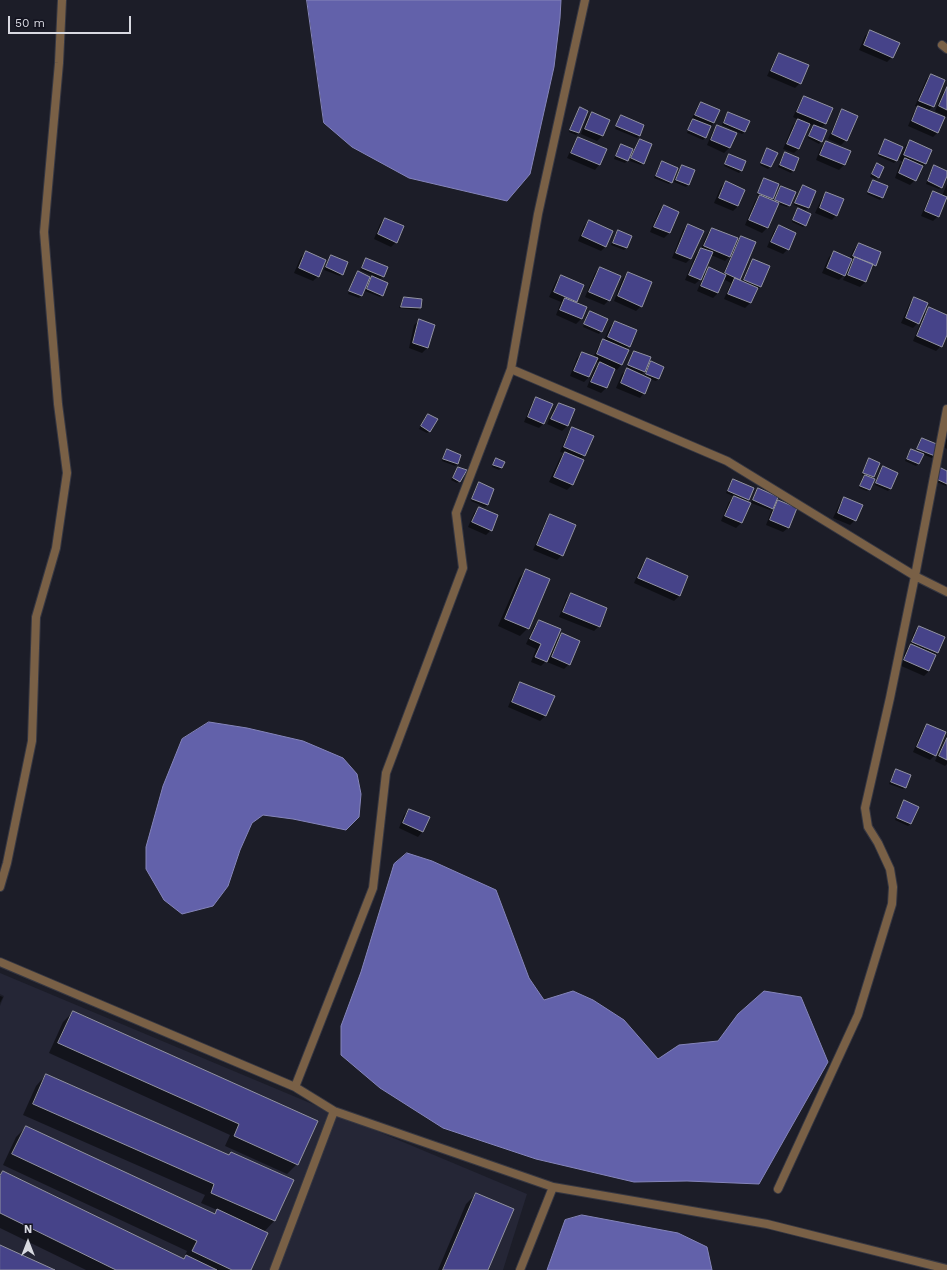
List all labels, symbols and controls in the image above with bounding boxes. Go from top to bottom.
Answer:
scale bar [10,8,133,34]
text: 50 m [15,16,45,30]
north arrow [8,1222,48,1262]
text: N [24,1223,32,1236]

